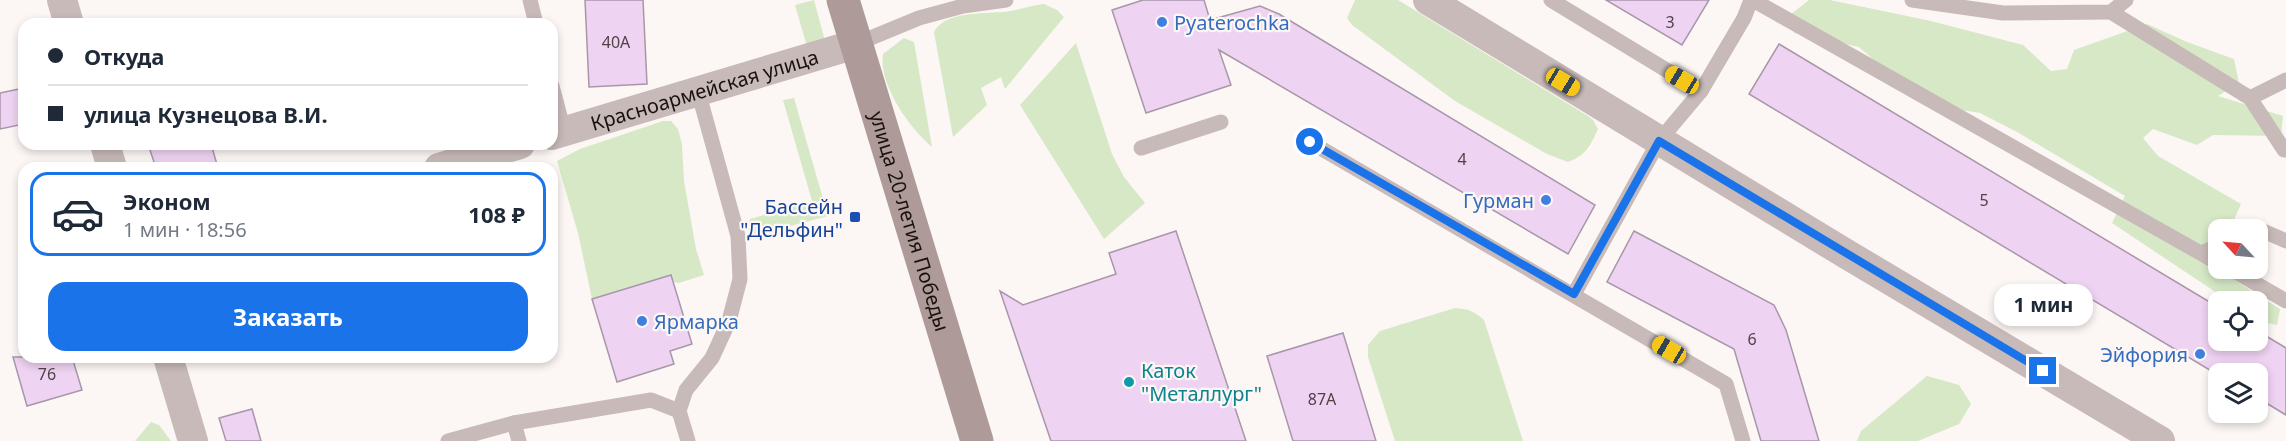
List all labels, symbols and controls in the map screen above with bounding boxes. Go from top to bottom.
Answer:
place label: Pyaterochka [1174,9,1290,36]
house number: 3 [1665,11,1675,33]
marker: Pyaterochka [1155,15,1169,29]
house number: 40А [602,31,631,53]
text: Откуда [84,41,164,71]
street label: Красноармейская улица [587,43,822,136]
car [1662,63,1702,97]
car [1543,65,1583,99]
text: улица Кузнецова В.И. [84,99,328,129]
street label: улица 20-летия Победы [864,108,956,335]
route start [1296,128,1323,155]
house number: 4 [1457,148,1467,170]
text: Эконом [123,186,211,216]
icon: car [51,187,105,241]
place label: Гурман [1463,187,1534,214]
house number: 5 [1979,189,1989,211]
place label: Бассейн "Дельфин" [740,193,843,243]
marker: Гурман [1539,193,1553,207]
text: 108 ₽ [468,199,525,229]
marker: Бассейн "Дельфин" [848,210,862,224]
text: 1 мин · 18:56 [123,216,247,243]
north arrow [2208,219,2268,279]
map controls [2208,219,2268,423]
button: Заказать [48,282,528,351]
callout: 1 мин [1994,284,2092,326]
text: 1 мин [2014,291,2073,318]
button: locate [2208,291,2268,351]
place label: Ярмарка [654,308,739,335]
marker: Ярмарка [635,314,649,328]
house number: 6 [1747,328,1757,350]
car [1649,333,1689,367]
place label: Эйфория [2100,341,2188,368]
marker: Эйфория [2193,347,2207,361]
place label: Каток "Металлург" [1141,357,1262,407]
route end [2029,357,2056,384]
house number: 76 [38,363,56,385]
button: layers [2208,363,2268,423]
marker: Каток "Металлург" [1122,375,1136,389]
house number: 87А [1308,388,1337,410]

